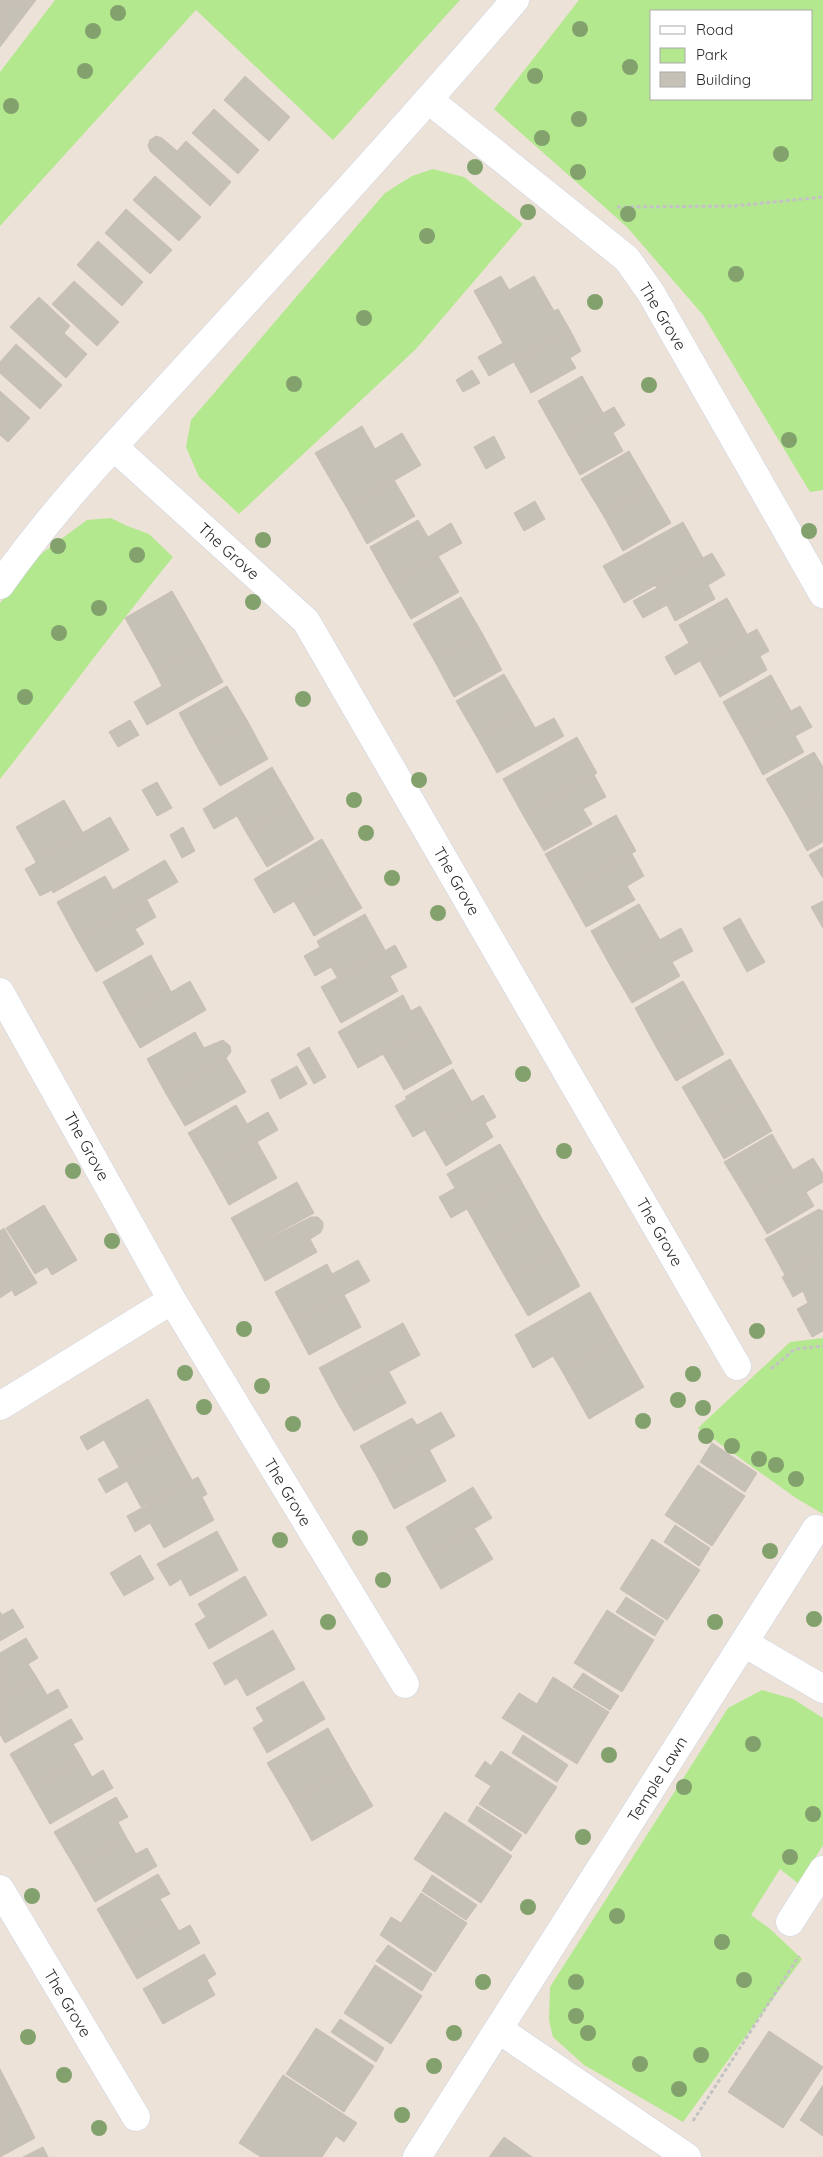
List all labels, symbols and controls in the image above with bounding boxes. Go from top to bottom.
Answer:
legend [650,10,813,100]
text: Road [696,20,733,39]
text: Park [696,45,728,64]
text: Building [696,70,751,89]
street label: The Grove [635,278,691,354]
street label: The Grove [194,518,264,584]
street label: The Grove [429,843,485,919]
street label: The Grove [60,1108,114,1184]
street label: The Grove [632,1194,688,1270]
street label: The Grove [260,1454,316,1530]
street label: Temple Lawn [623,1732,691,1826]
street label: The Grove [40,1965,96,2041]

